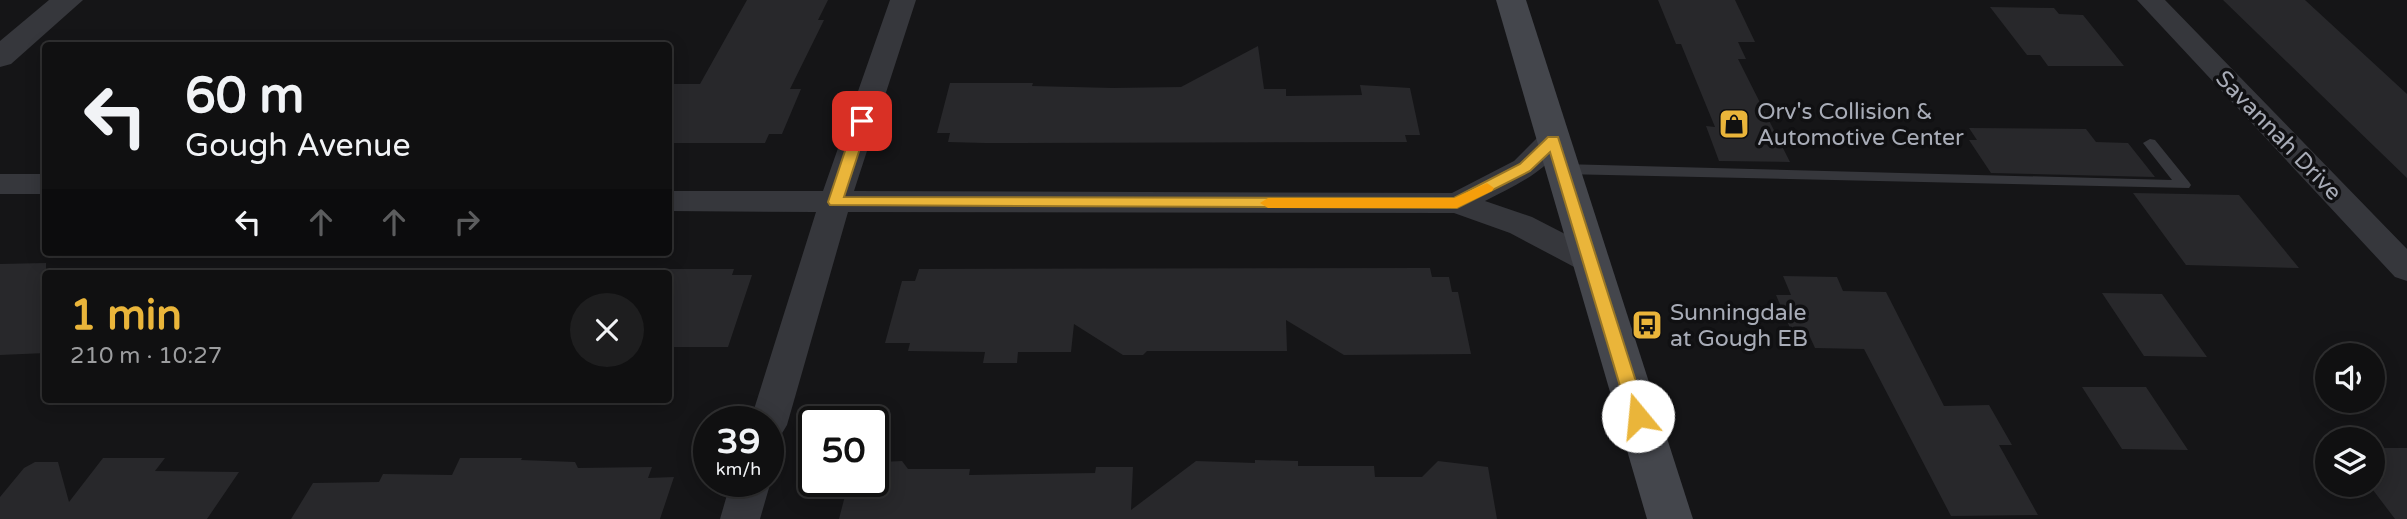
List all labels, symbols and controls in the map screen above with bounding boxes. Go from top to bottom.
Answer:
street label: Savannah Drive [2209,65,2347,206]
text: 60 m [185,67,304,126]
icon: left [70,70,161,161]
pin [832,91,892,151]
place label: Orv's Collision & Automotive Center [1757,98,1964,152]
icon: arrive [843,102,881,140]
shop icon: Orv's Collision & Automotive Center [1717,107,1751,141]
text: Gough Avenue [185,127,411,165]
icon: left [229,203,267,241]
icon: ahead [302,203,340,241]
icon: ahead [375,203,413,241]
icon: right [448,203,486,241]
text: 1 min [70,290,182,341]
button: close [570,293,644,367]
place label: Sunningdale at Gough EB [1670,299,1808,353]
bus stop icon: Sunningdale at Gough EB [1630,308,1664,342]
text: 210 m · 10:27 [70,342,222,370]
map controls [2315,343,2385,497]
button: sound [2315,343,2385,413]
position arrow [1601,379,1675,453]
speed limit sign: 50 [798,406,889,497]
text: 39 [717,421,760,463]
button: layers [2315,427,2385,497]
text: km/h [716,458,761,480]

